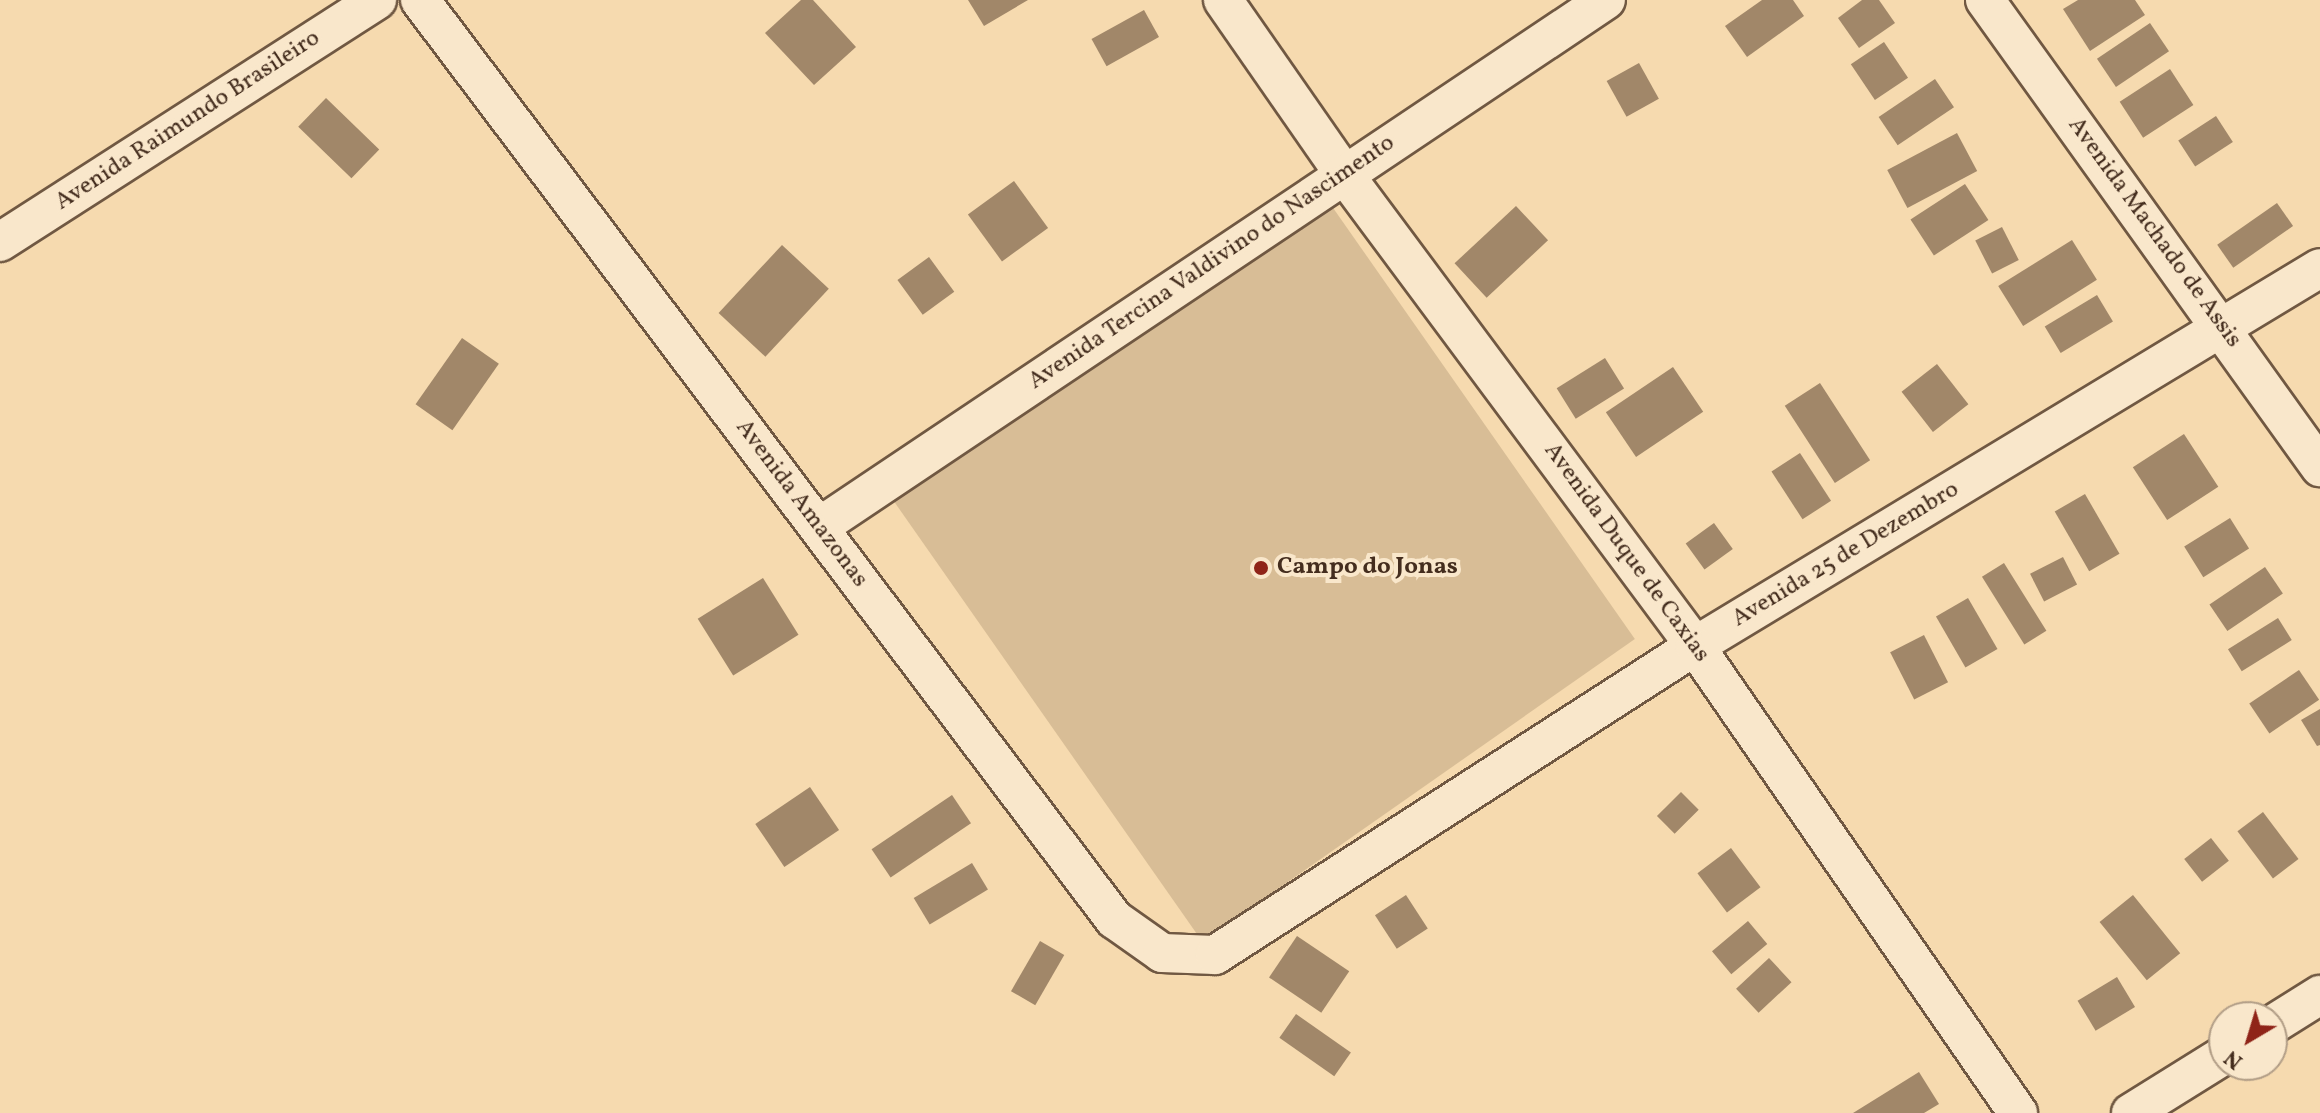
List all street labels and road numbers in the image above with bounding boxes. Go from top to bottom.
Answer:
street label: Avenida Raimundo Brasileiro [50,25,326,217]
street label: Avenida Machado de Assis [2061,112,2247,354]
street label: Avenida Tercina Valdivino do Nascimento [1023,129,1401,397]
street label: Avenida Amazonas [729,414,873,594]
street label: Avenida Duque de Caxias [1537,438,1715,668]
street label: Avenida 25 de Dezembro [1727,476,1965,634]

